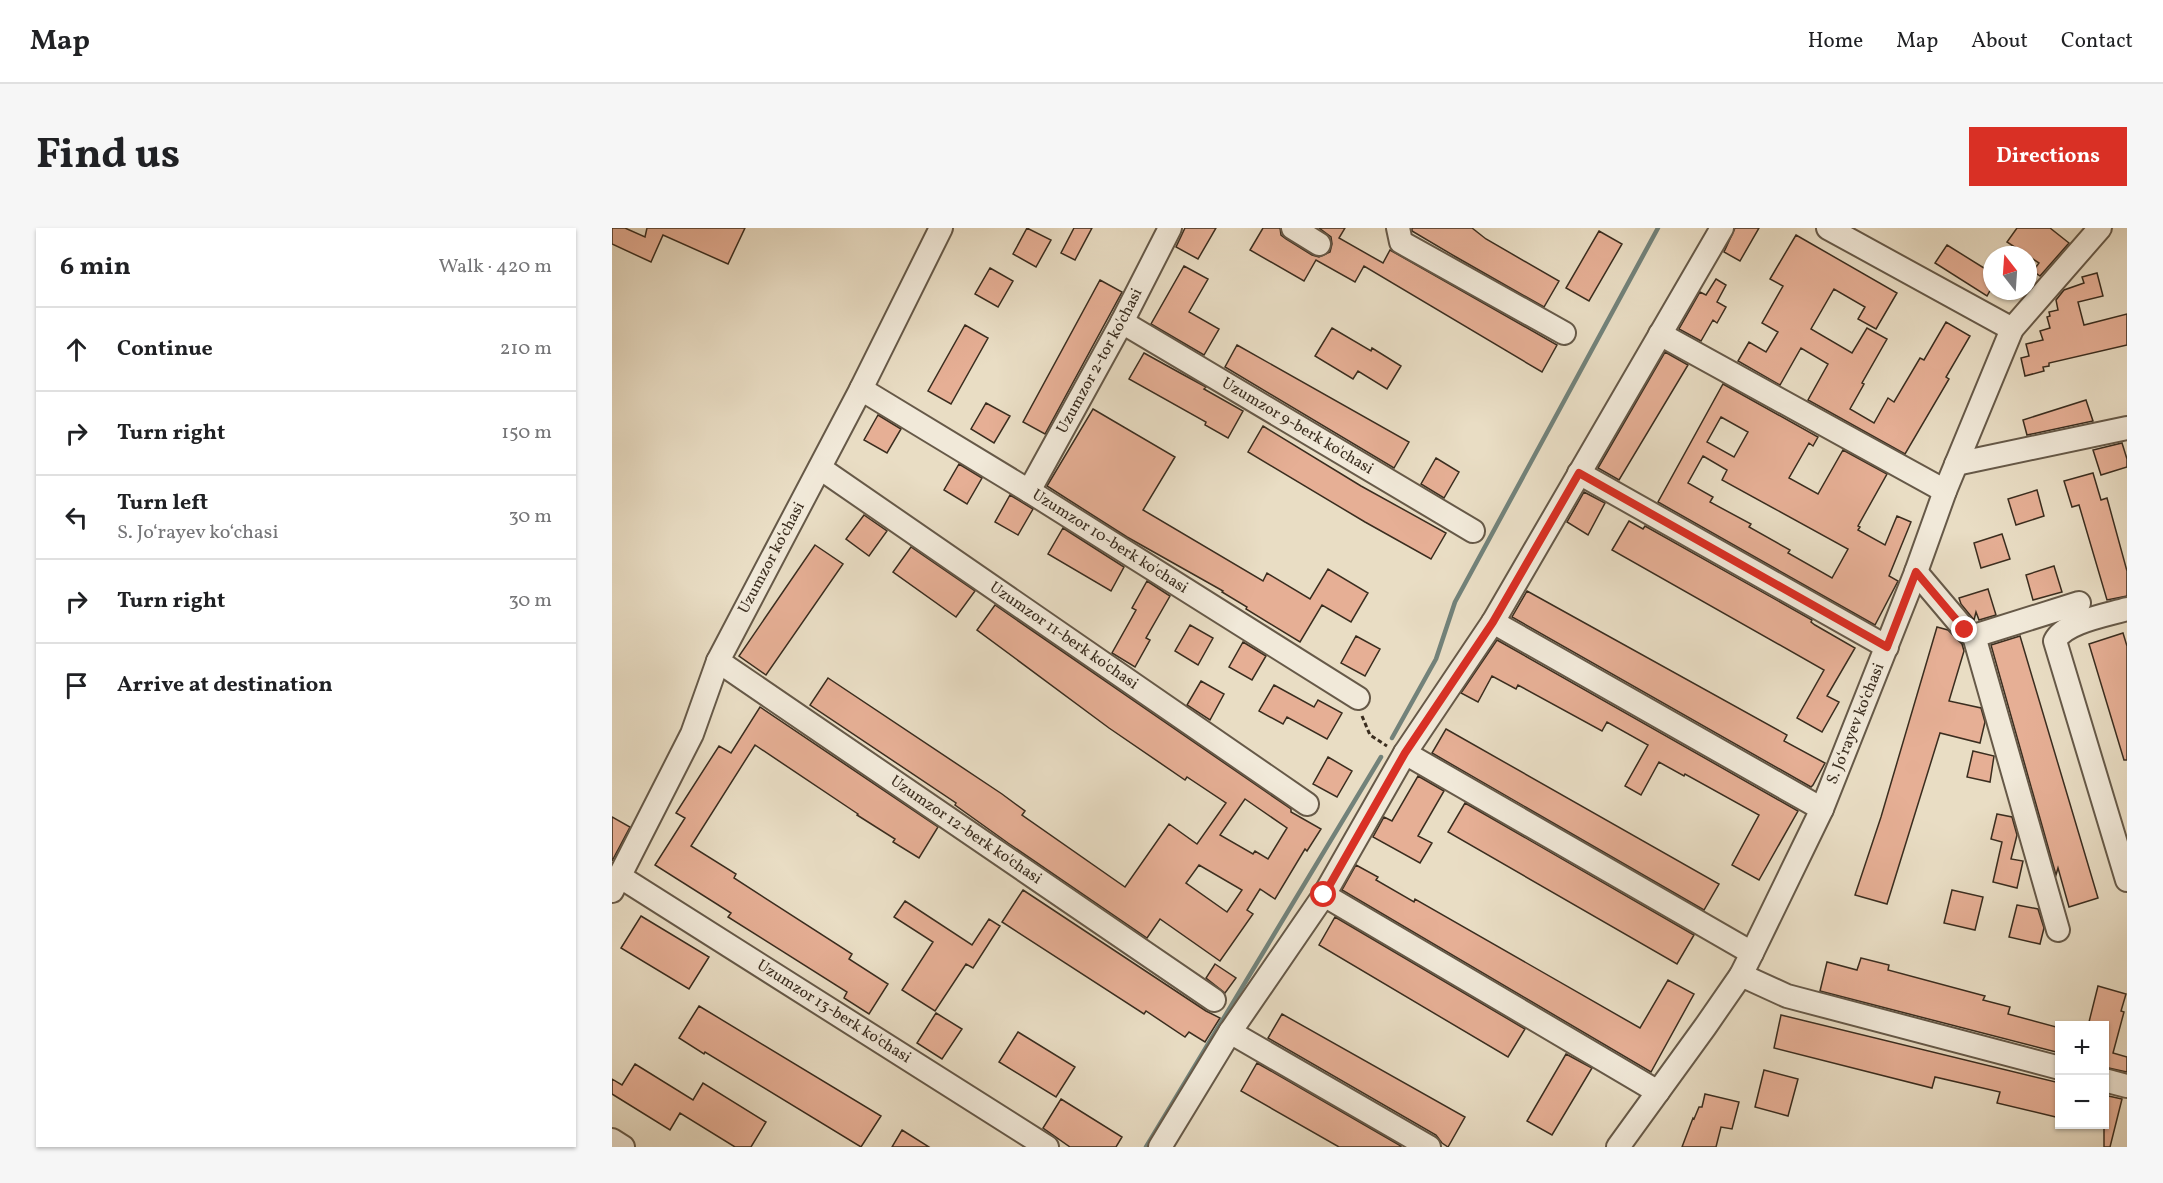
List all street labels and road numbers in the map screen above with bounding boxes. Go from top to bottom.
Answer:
street label: Uzumzor 2-tor ko'chasi [1052,284,1148,438]
street label: Uzumzor 9-berk ko'chasi [1217,373,1377,480]
street label: Uzumzor 10-berk ko'chasi [1027,484,1192,599]
street label: Uzumzor koʻchasi [733,498,811,618]
street label: Uzumzor 11-berk ko'chasi [985,577,1143,695]
street label: S. Joʻrayev koʻchasi [1822,660,1890,788]
street label: Uzumzor 12-berk ko'chasi [885,771,1046,890]
street label: Uzumzor 13-berk ko'chasi [752,955,915,1069]

